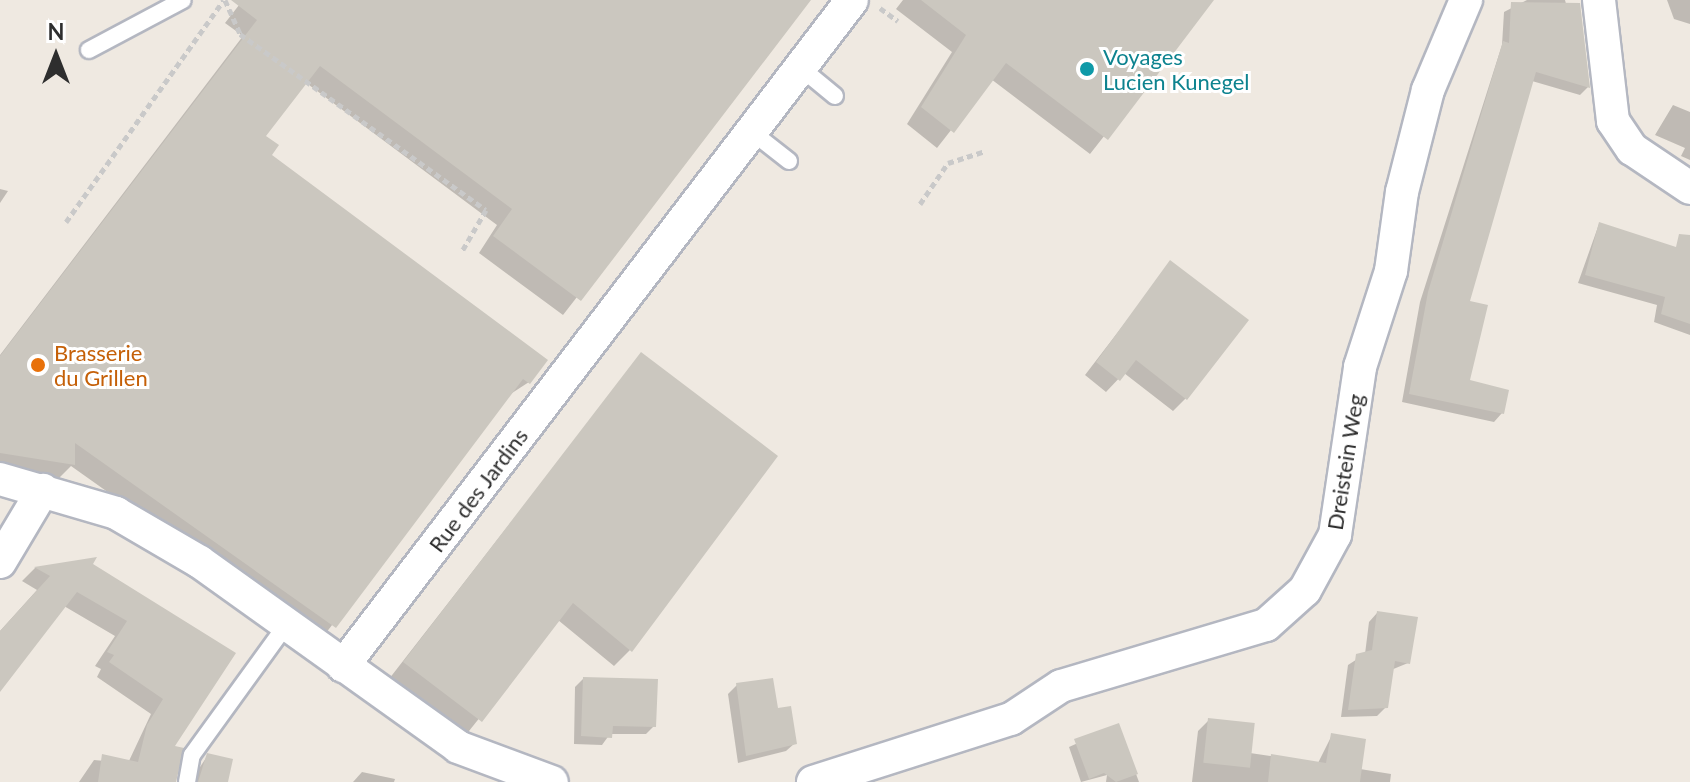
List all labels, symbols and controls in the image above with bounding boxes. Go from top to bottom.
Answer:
north arrow [16,16,96,96]
text: N [48,18,64,45]
place label: Voyages Lucien Kunegel [1103,43,1249,94]
marker: Voyages Lucien Kunegel [1078,60,1096,78]
place label: Brasserie du Grillen [54,339,148,390]
marker: Brasserie du Grillen [29,356,47,374]
street label: Dreistein Weg [1321,392,1369,532]
street label: Rue des Jardins [423,423,533,557]

